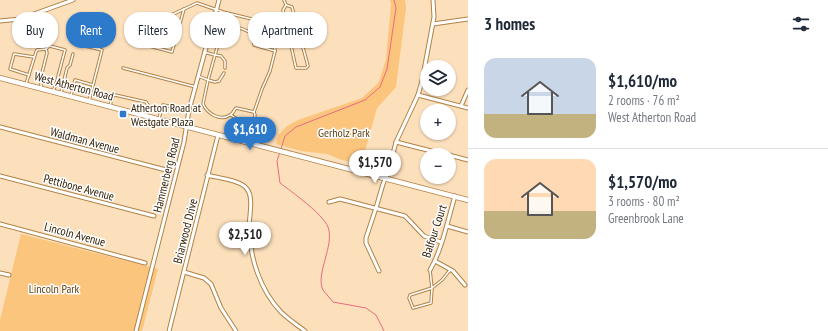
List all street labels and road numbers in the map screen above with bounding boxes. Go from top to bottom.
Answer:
street label: West Atherton Road [33,68,115,104]
street label: Waldman Avenue [49,124,121,156]
street label: Hammerberg Road [149,136,183,214]
street label: Pettibone Avenue [42,170,116,204]
street label: Briarwood Drive [170,197,200,265]
street label: Balfour Court [418,202,450,259]
street label: Lincoln Avenue [43,219,107,249]

